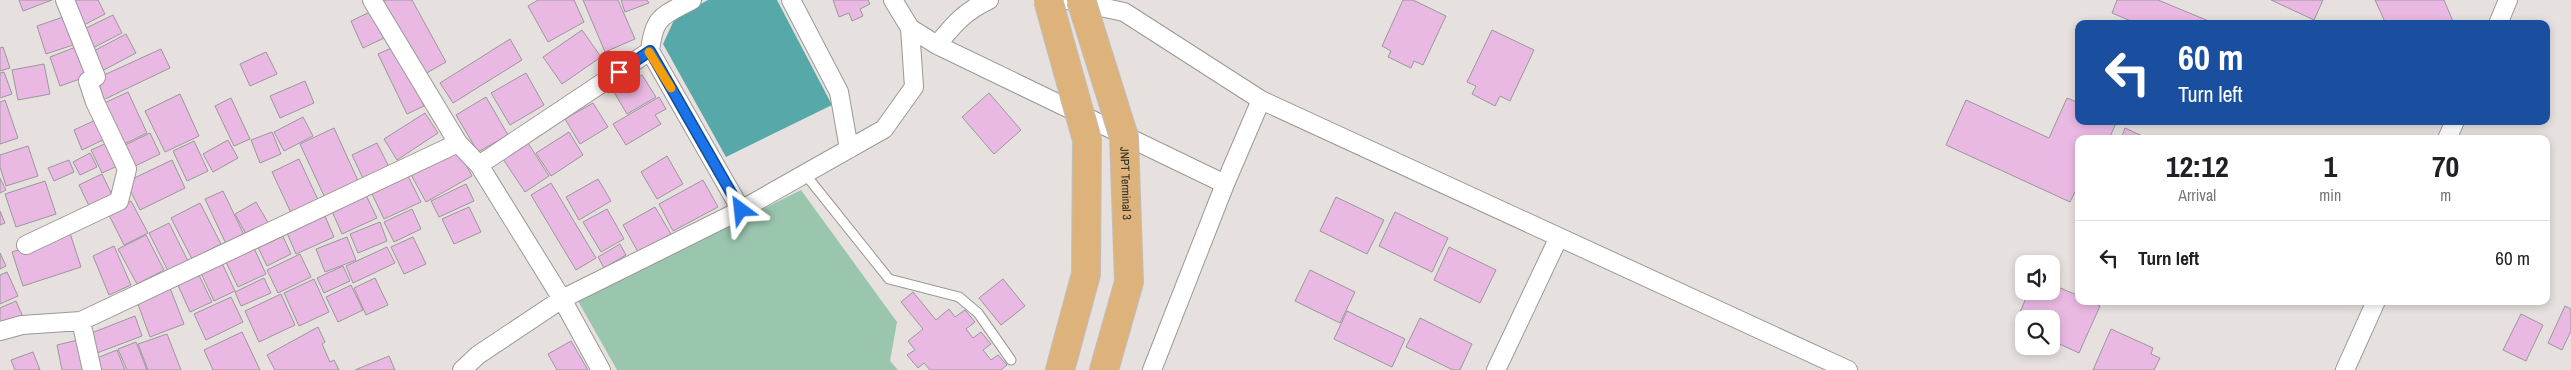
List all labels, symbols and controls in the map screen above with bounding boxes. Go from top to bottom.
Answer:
text: 60 m [2178,34,2243,81]
icon: left [2095,40,2160,105]
pin [598,51,640,93]
icon: arrive [605,58,633,86]
text: Turn left [2178,79,2243,109]
text: 12:12 [2166,146,2229,186]
text: 1 [2323,146,2337,186]
text: 70 [2432,146,2459,186]
street label: JNPT Terminal 3 [1116,147,1135,220]
position arrow [714,183,766,235]
text: Arrival [2178,184,2216,206]
text: min [2319,184,2341,206]
text: m [2440,184,2451,206]
icon: left [2095,244,2123,272]
text: Turn left [2138,245,2199,271]
text: 60 m [2495,245,2530,271]
map controls [2015,255,2060,355]
button: sound [2015,255,2060,300]
button: search [2015,310,2060,355]

